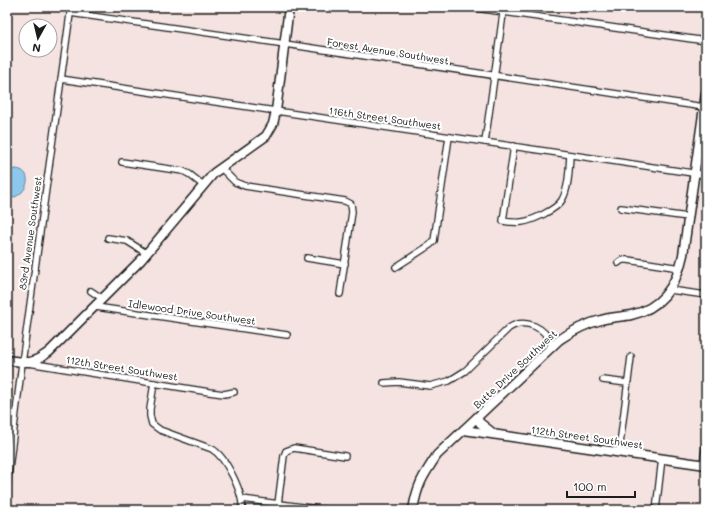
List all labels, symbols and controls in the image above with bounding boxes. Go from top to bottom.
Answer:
north arrow [18,18,58,58]
street label: Forest Avenue Southwest [326,34,450,68]
text: N [31,40,42,56]
street label: 116th Street Southwest [328,103,442,133]
street label: 83rd Avenue Southwest [15,175,45,291]
street label: Idlewood Drive Southwest [127,296,257,328]
street label: Butte Drive Southwest [470,326,560,412]
street label: 112th Street Southwest [65,352,179,384]
street label: 112th Street Southwest [530,422,644,452]
scale bar [567,473,635,499]
text: 100 m [573,478,607,494]

